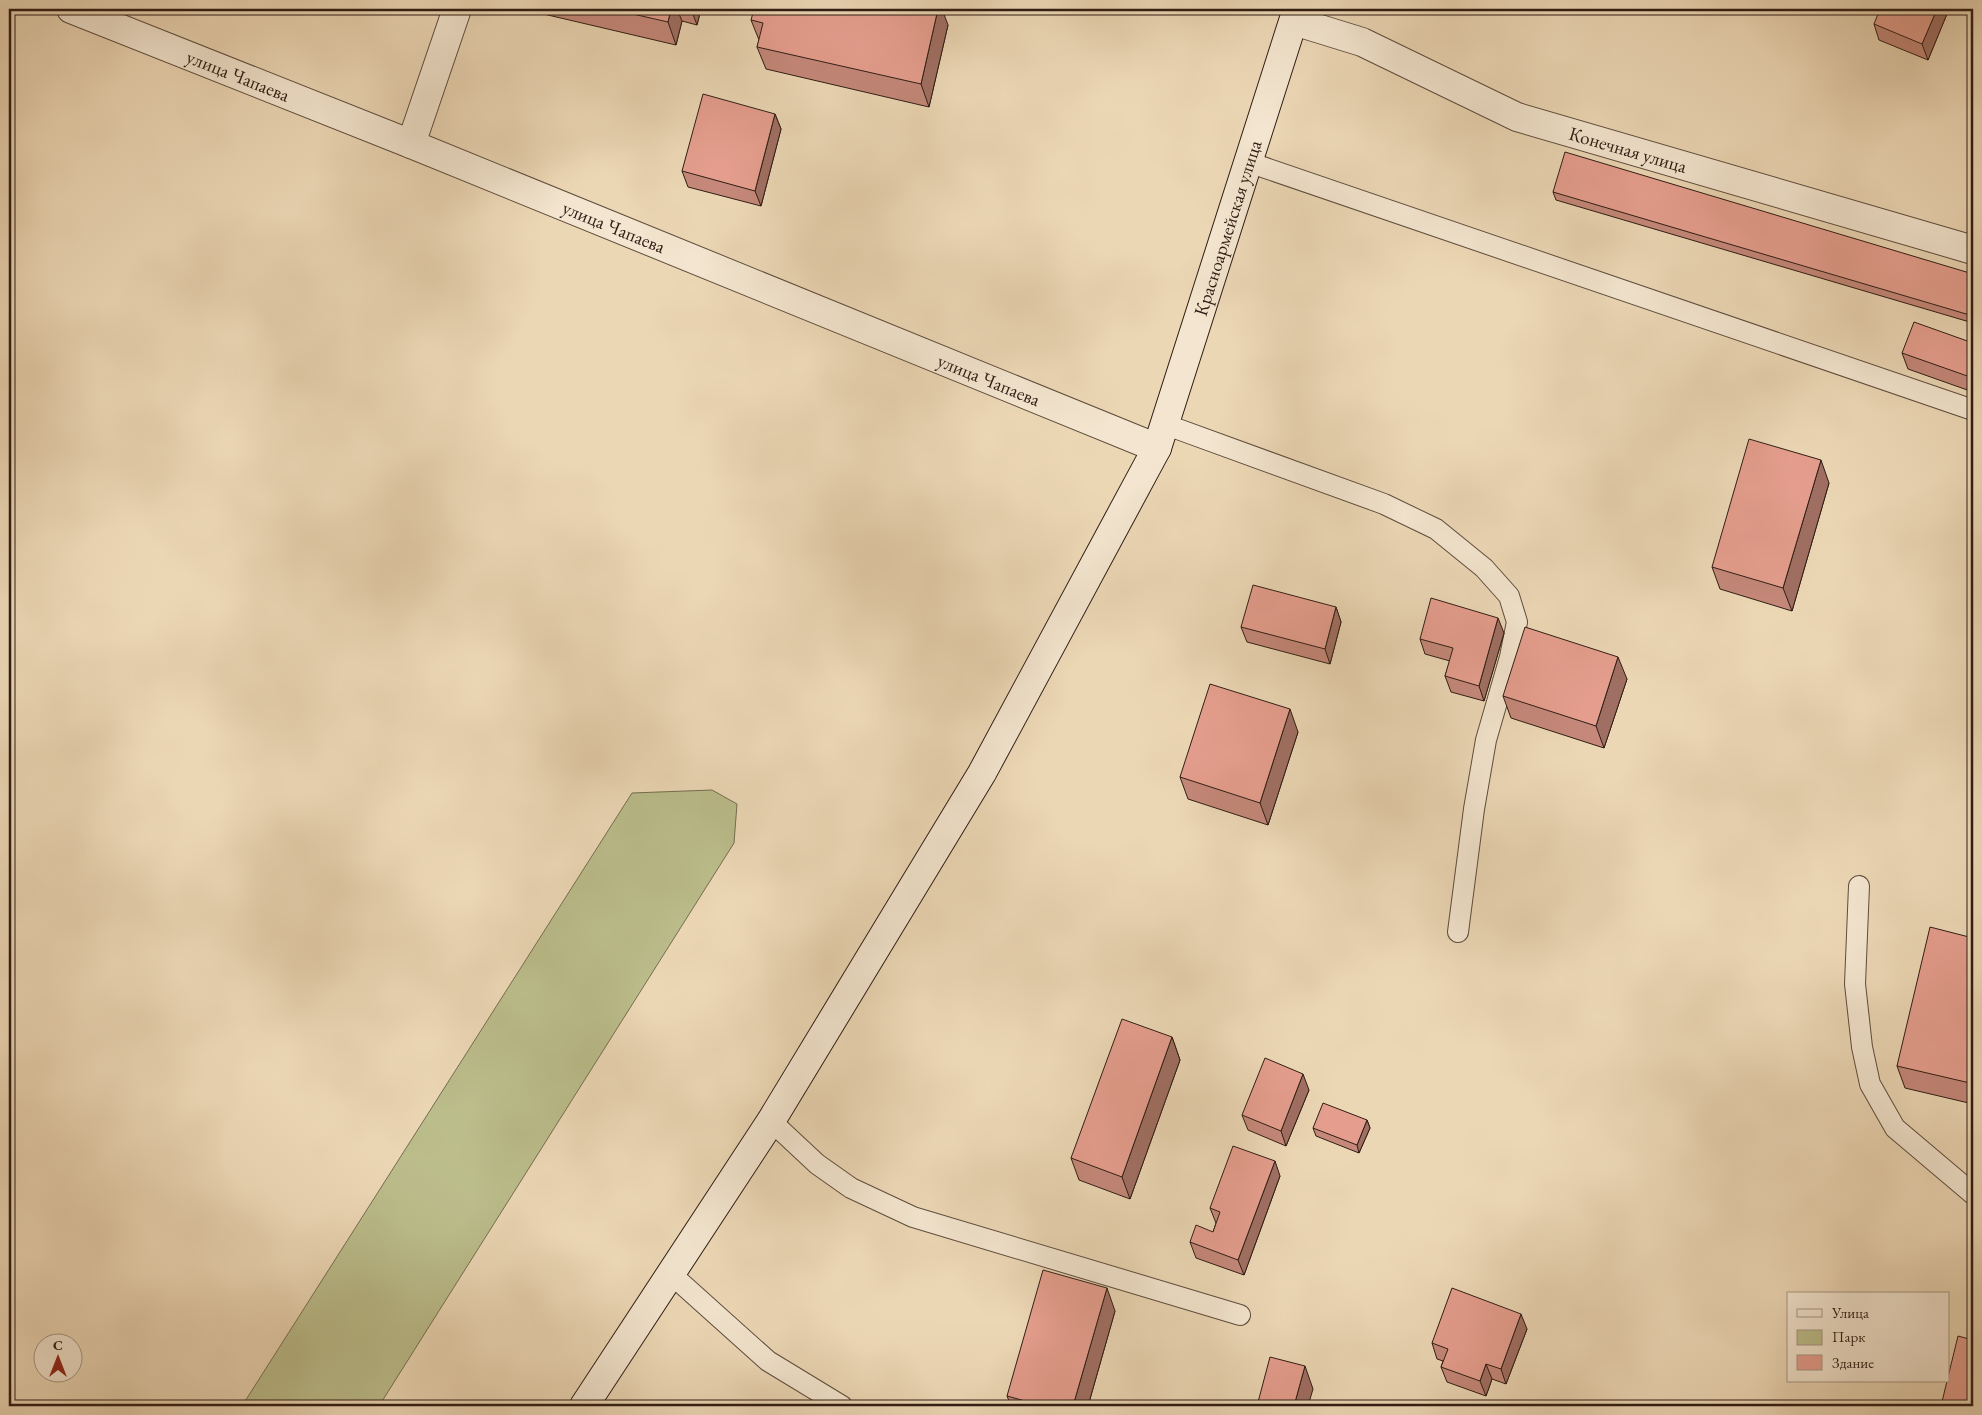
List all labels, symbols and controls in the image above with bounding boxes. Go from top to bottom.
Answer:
street label: улица Чапаева [183,44,294,108]
street label: Конечная улица [1566,121,1690,179]
street label: Красноармейская улица [1188,137,1268,319]
street label: улица Чапаева [559,195,669,259]
street label: улица Чапаева [934,348,1044,412]
legend [1787,1292,1950,1382]
text: Улица [1831,1303,1869,1322]
text: Парк [1832,1327,1865,1346]
north arrow [32,1332,82,1382]
text: С [53,1336,63,1354]
text: Здание [1832,1353,1874,1372]

